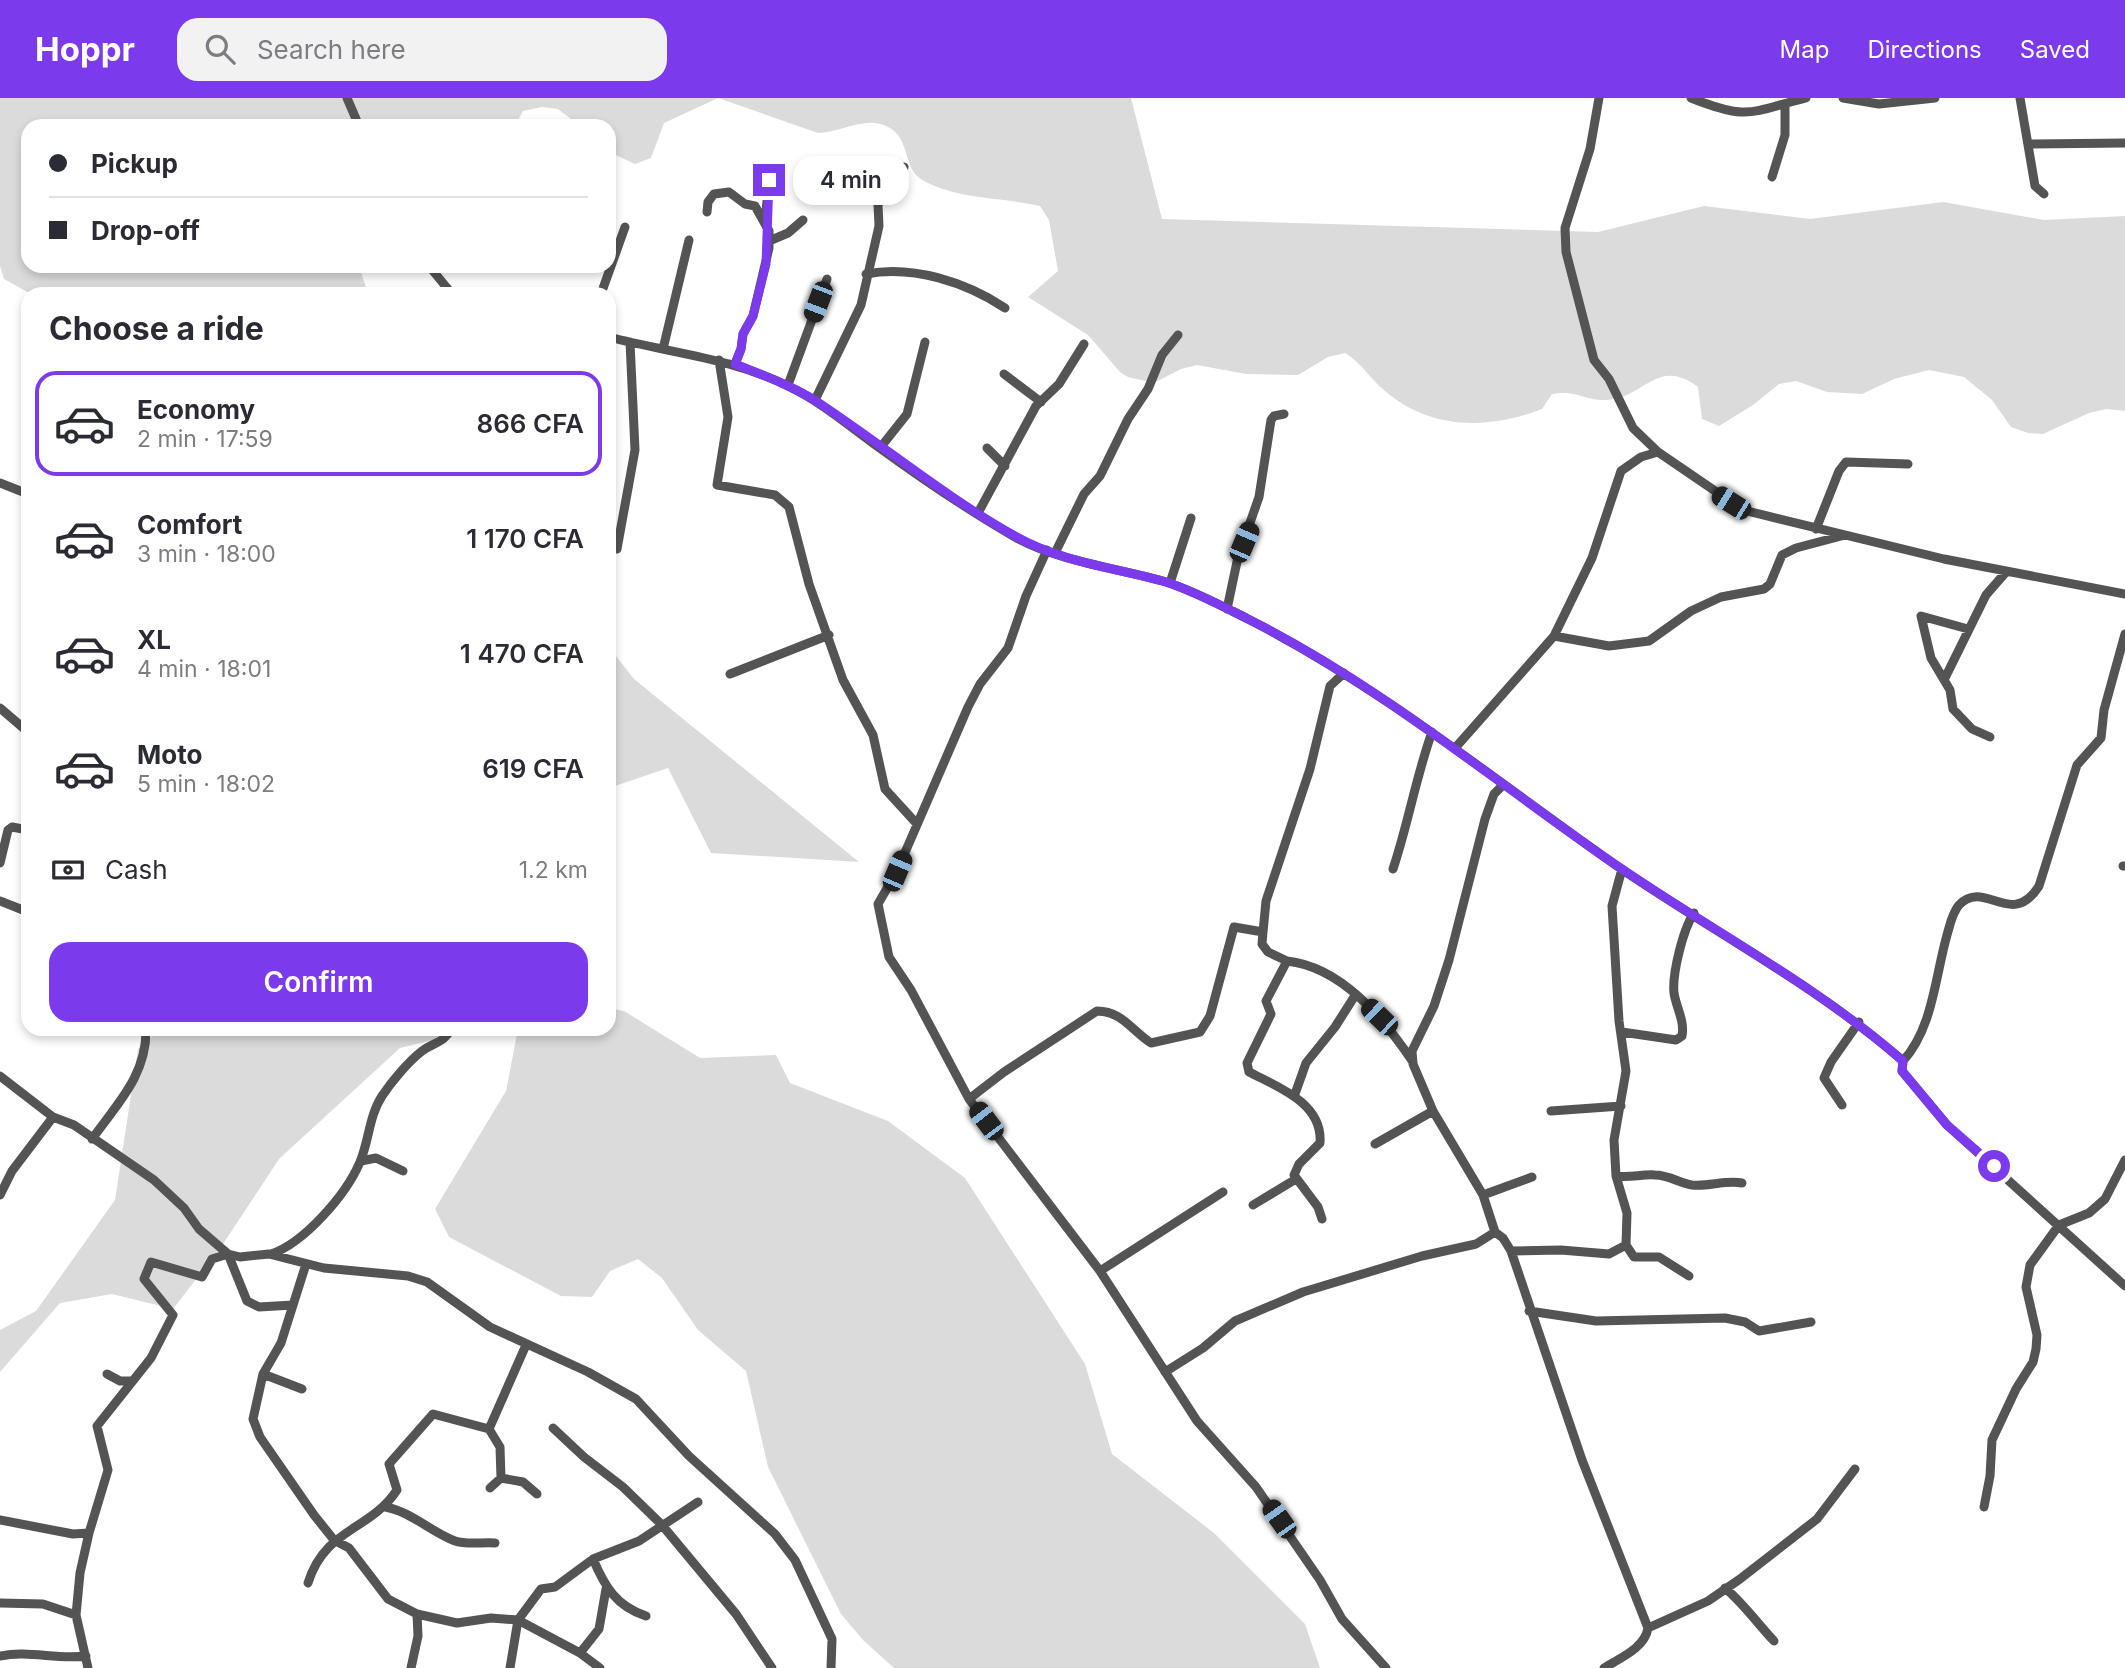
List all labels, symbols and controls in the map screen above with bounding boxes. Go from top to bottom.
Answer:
search box [177,18,667,81]
text: Hoppr [35,29,135,69]
icon: search [201,30,239,68]
text: Search here [257,34,406,65]
text: Map [1780,35,1829,64]
text: Directions [1867,35,1982,64]
text: Saved [2020,35,2090,64]
text: Pickup [91,148,178,179]
callout: 4 min [794,155,909,204]
route end [753,164,785,196]
text: 4 min [820,166,882,194]
text: Drop-off [91,215,200,246]
car [801,279,836,325]
text: Choose a ride [49,309,264,348]
icon: car [53,392,116,455]
text: Economy [137,394,255,425]
text: 866 CFA [477,408,584,439]
text: 2 min · 17:59 [137,425,273,453]
car [1708,483,1755,523]
icon: car [53,507,116,570]
text: Comfort [137,509,242,540]
car [1227,519,1262,565]
text: 1 170 CFA [466,523,584,554]
text: 3 min · 18:00 [137,540,276,568]
icon: car [53,622,116,685]
text: XL [137,624,171,655]
text: 1 470 CFA [460,638,584,669]
text: 4 min · 18:01 [137,655,271,683]
icon: car [53,737,116,800]
text: Moto [137,739,202,770]
text: 619 CFA [482,753,584,784]
text: 5 min · 18:02 [137,770,275,798]
car [880,848,915,894]
icon: cash [49,851,87,889]
text: Cash [105,854,168,885]
text: 1.2 km [519,856,588,884]
button: Confirm [49,942,588,1022]
car [1357,995,1402,1039]
car [965,1098,1008,1144]
route start [1978,1150,2010,1182]
car [1259,1496,1300,1542]

